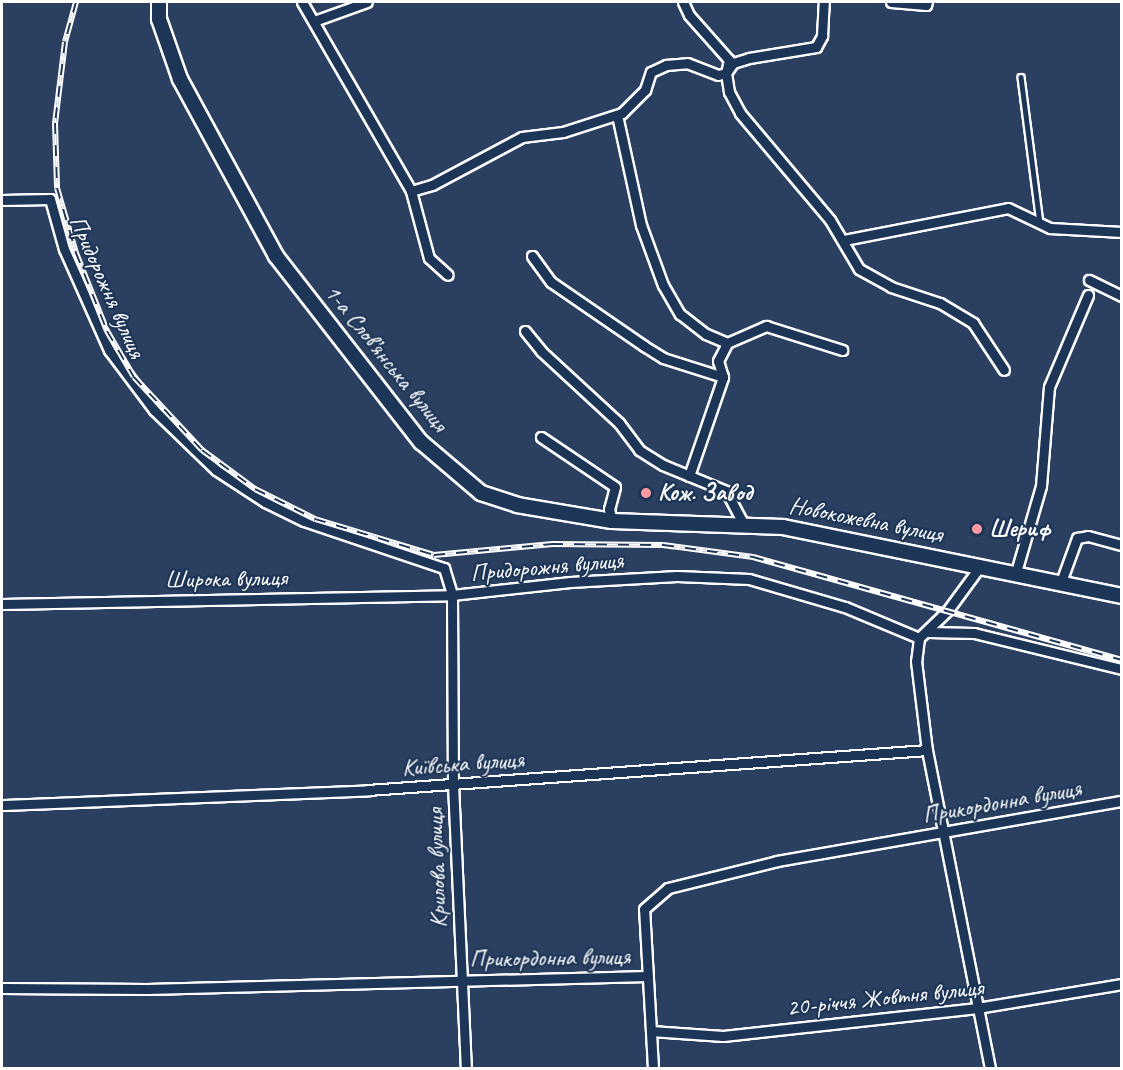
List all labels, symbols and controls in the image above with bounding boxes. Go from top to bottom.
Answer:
street label: Придорожня вулиця [63,211,151,363]
street label: 1-а Слов’янська вулиця [317,278,455,438]
place label: Кож. Завод [658,479,752,507]
marker: Кож. Завод [639,486,653,500]
street label: Новокожевна вулиця [786,491,946,549]
place label: Шериф [989,515,1050,543]
marker: Шериф [970,522,984,536]
street label: Придорожня вулиця [469,546,625,588]
street label: Широка вулиця [165,564,287,594]
street label: Київська вулиця [401,745,525,783]
street label: Прикордонна вулиця [920,774,1084,830]
street label: Крилова вулиця [421,808,453,928]
street label: Прикордонна вулиця [469,942,631,974]
street label: 20-річчя Жовтня вулиця [785,973,985,1023]

